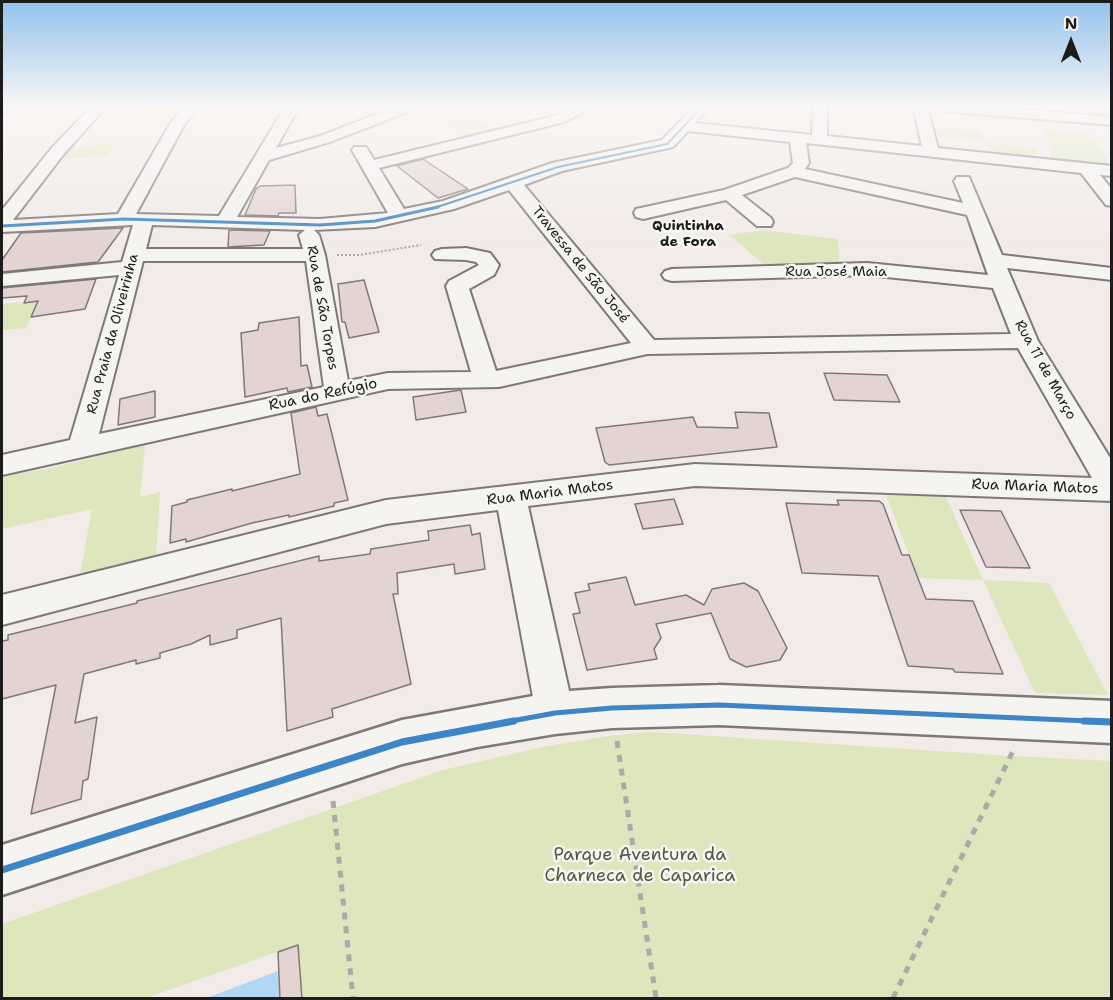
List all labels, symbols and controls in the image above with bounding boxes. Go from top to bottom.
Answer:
north arrow [1041,12,1101,72]
text: N [1065,13,1077,34]
street label: Travessa de São José [528,203,632,327]
district label: Quintinha de Fora [652,218,724,250]
street label: Rua de São Torpes [303,245,341,371]
street label: Rua Praia da Oliveirinha [84,252,142,416]
street label: Rua José Maia [785,264,887,280]
street label: Rua 11 de Março [1011,317,1079,423]
street label: Rua do Refúgio [267,375,379,415]
street label: Rua Maria Matos [486,476,614,510]
street label: Rua Maria Matos [971,476,1099,498]
park label: Parque Aventura da Charneca de Caparica [545,844,735,886]

